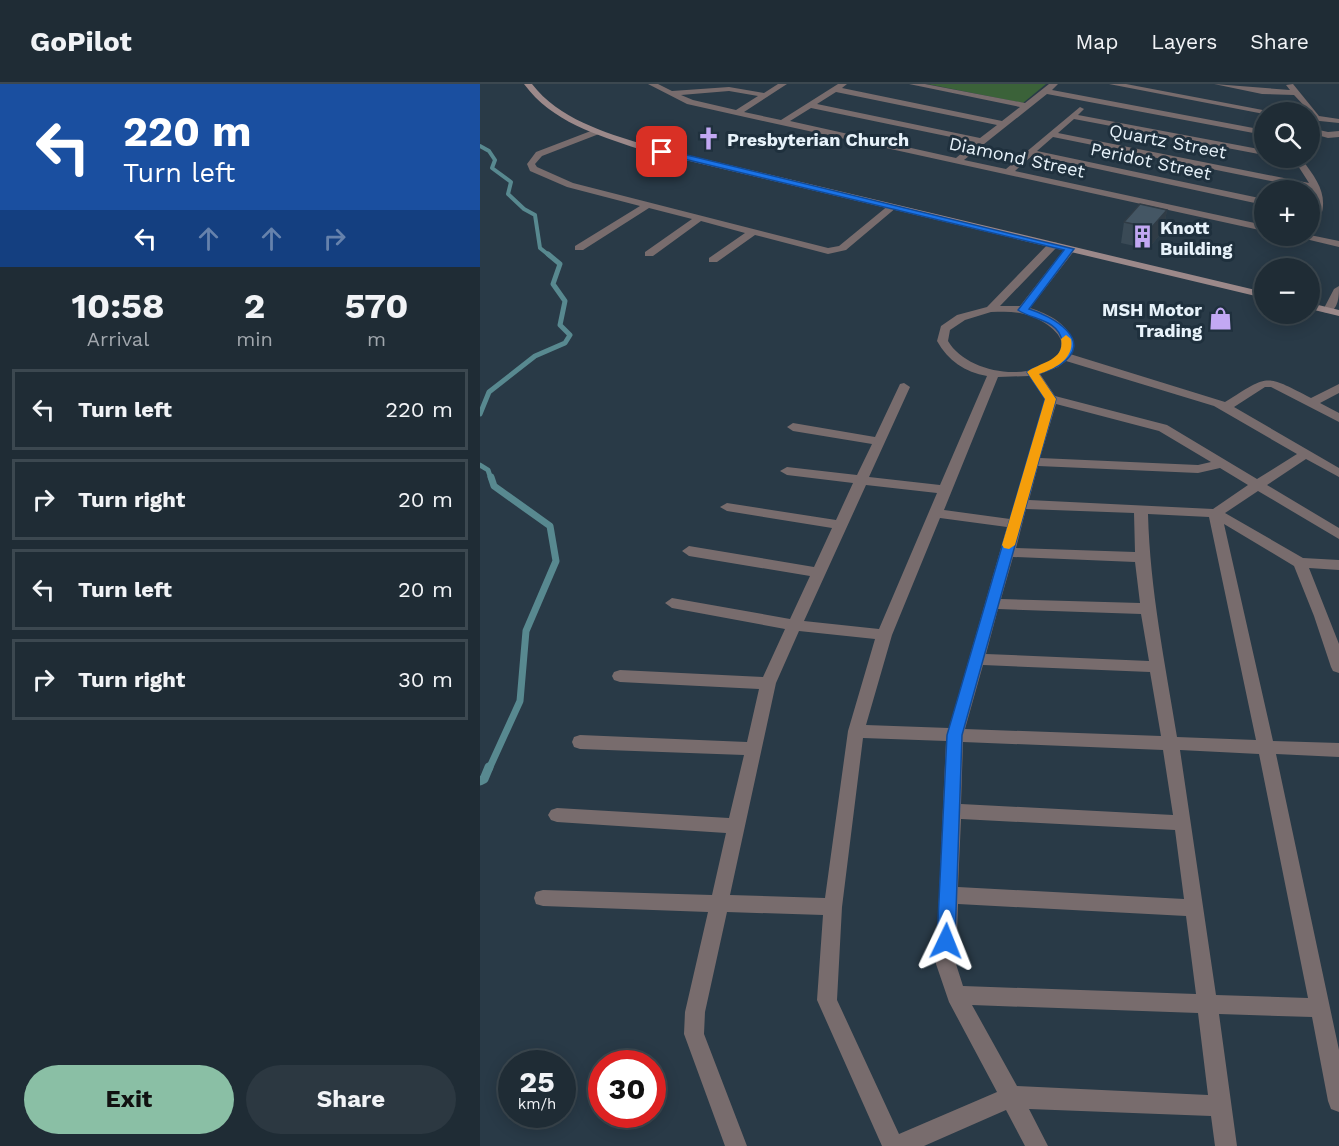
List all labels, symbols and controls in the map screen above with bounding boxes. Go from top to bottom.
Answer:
text: GoPilot [30,25,132,58]
text: Map [1075,29,1118,54]
text: Layers [1151,29,1217,54]
text: Share [1250,29,1309,54]
map controls [1254,102,1320,324]
button: search [1254,102,1320,168]
text: 220 m [123,107,252,156]
icon: left [24,108,102,186]
street label: Quartz Street [1108,119,1229,163]
pin [636,126,687,177]
church icon: Presbyterian Church [696,126,722,152]
place label: Presbyterian Church [727,129,909,150]
street label: Diamond Street [947,132,1087,182]
icon: arrive [645,135,678,168]
street label: Peridot Street [1089,138,1214,184]
text: Turn left [123,157,235,189]
button: + [1254,180,1320,246]
place label: Knott Building [1160,217,1233,259]
icon: left [129,222,162,255]
icon: ahead [192,222,225,255]
icon: ahead [255,222,288,255]
icon: right [318,222,351,255]
building icon: Knott Building [1129,224,1155,250]
button: − [1254,258,1320,324]
text: 10:58 [72,285,165,327]
text: 2 [244,285,265,327]
text: 570 [344,285,408,327]
place label: MSH Motor Trading [1102,299,1203,341]
shop icon: MSH Motor Trading [1207,306,1233,332]
text: Arrival [87,327,149,351]
text: min [236,327,273,351]
text: m [367,327,386,351]
icon: left [27,393,60,426]
text: Turn left [78,397,172,422]
text: 220 m [385,397,453,422]
icon: right [27,483,60,516]
text: Turn right [78,487,185,512]
text: 20 m [398,487,453,512]
icon: left [27,573,60,606]
text: Turn left [78,577,172,602]
text: 20 m [398,577,453,602]
icon: right [27,663,60,696]
text: Turn right [78,667,185,692]
text: 30 m [398,667,453,692]
position arrow [914,909,978,973]
speed limit sign: 30 [588,1050,666,1128]
text: 25 [519,1064,555,1099]
button: Exit [24,1065,234,1134]
button: Share [246,1065,456,1134]
text: km/h [518,1095,556,1113]

